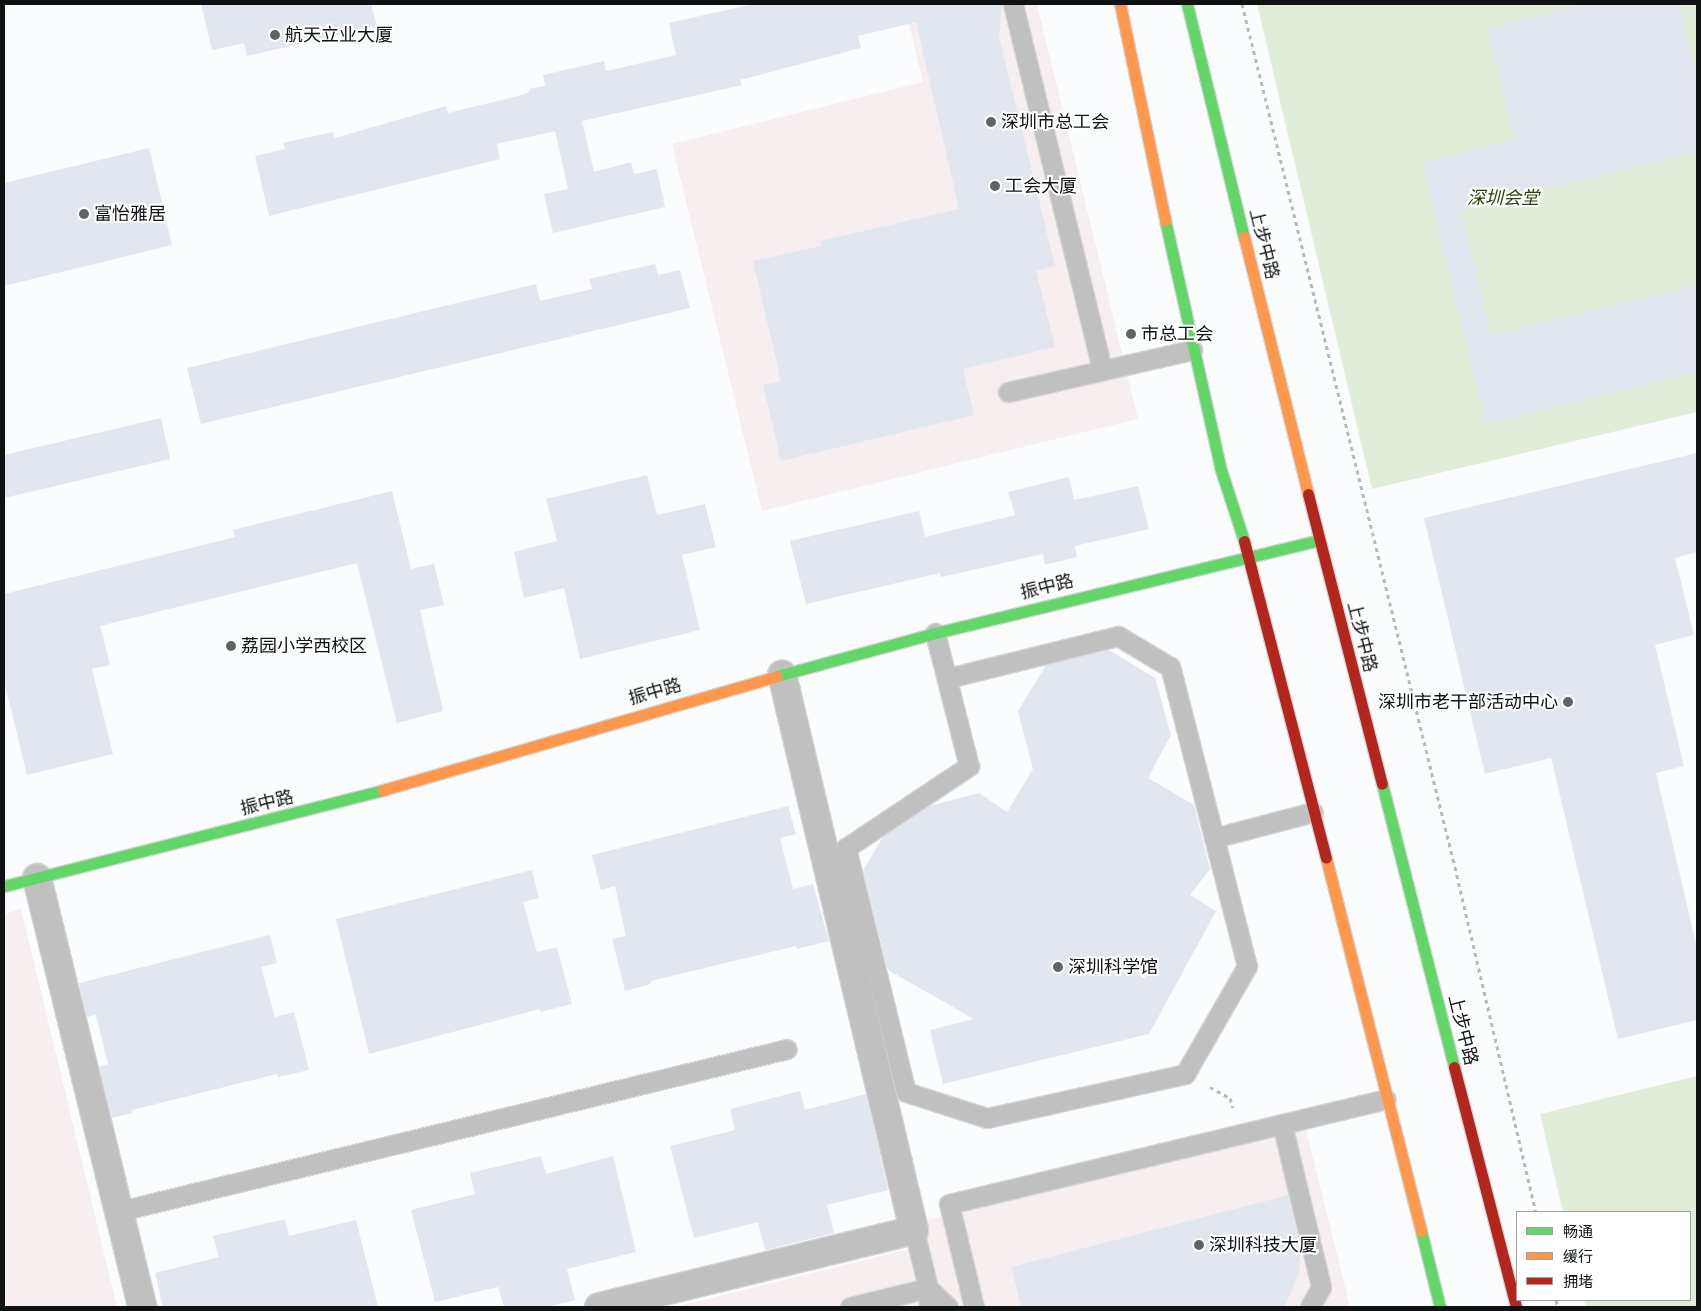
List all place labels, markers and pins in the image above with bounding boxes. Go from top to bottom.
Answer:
place label: 航天立业大厦 [285,24,393,46]
marker: 航天立业大厦 [269,29,281,41]
place label: 深圳市总工会 [1001,111,1109,133]
marker: 深圳市总工会 [985,116,997,128]
place label: 工会大厦 [1005,175,1077,197]
marker: 工会大厦 [989,180,1001,192]
place label: 富怡雅居 [94,203,166,225]
marker: 富怡雅居 [78,208,90,220]
place label: 市总工会 [1141,323,1213,345]
marker: 市总工会 [1125,328,1137,340]
place label: 荔园小学西校区 [241,635,367,657]
marker: 荔园小学西校区 [225,640,237,652]
place label: 深圳市老干部活动中心 [1378,691,1558,713]
marker: 深圳市老干部活动中心 [1562,696,1574,708]
place label: 深圳科学馆 [1068,956,1158,978]
marker: 深圳科学馆 [1052,961,1064,973]
place label: 深圳科技大厦 [1209,1234,1317,1256]
marker: 深圳科技大厦 [1193,1239,1205,1251]

